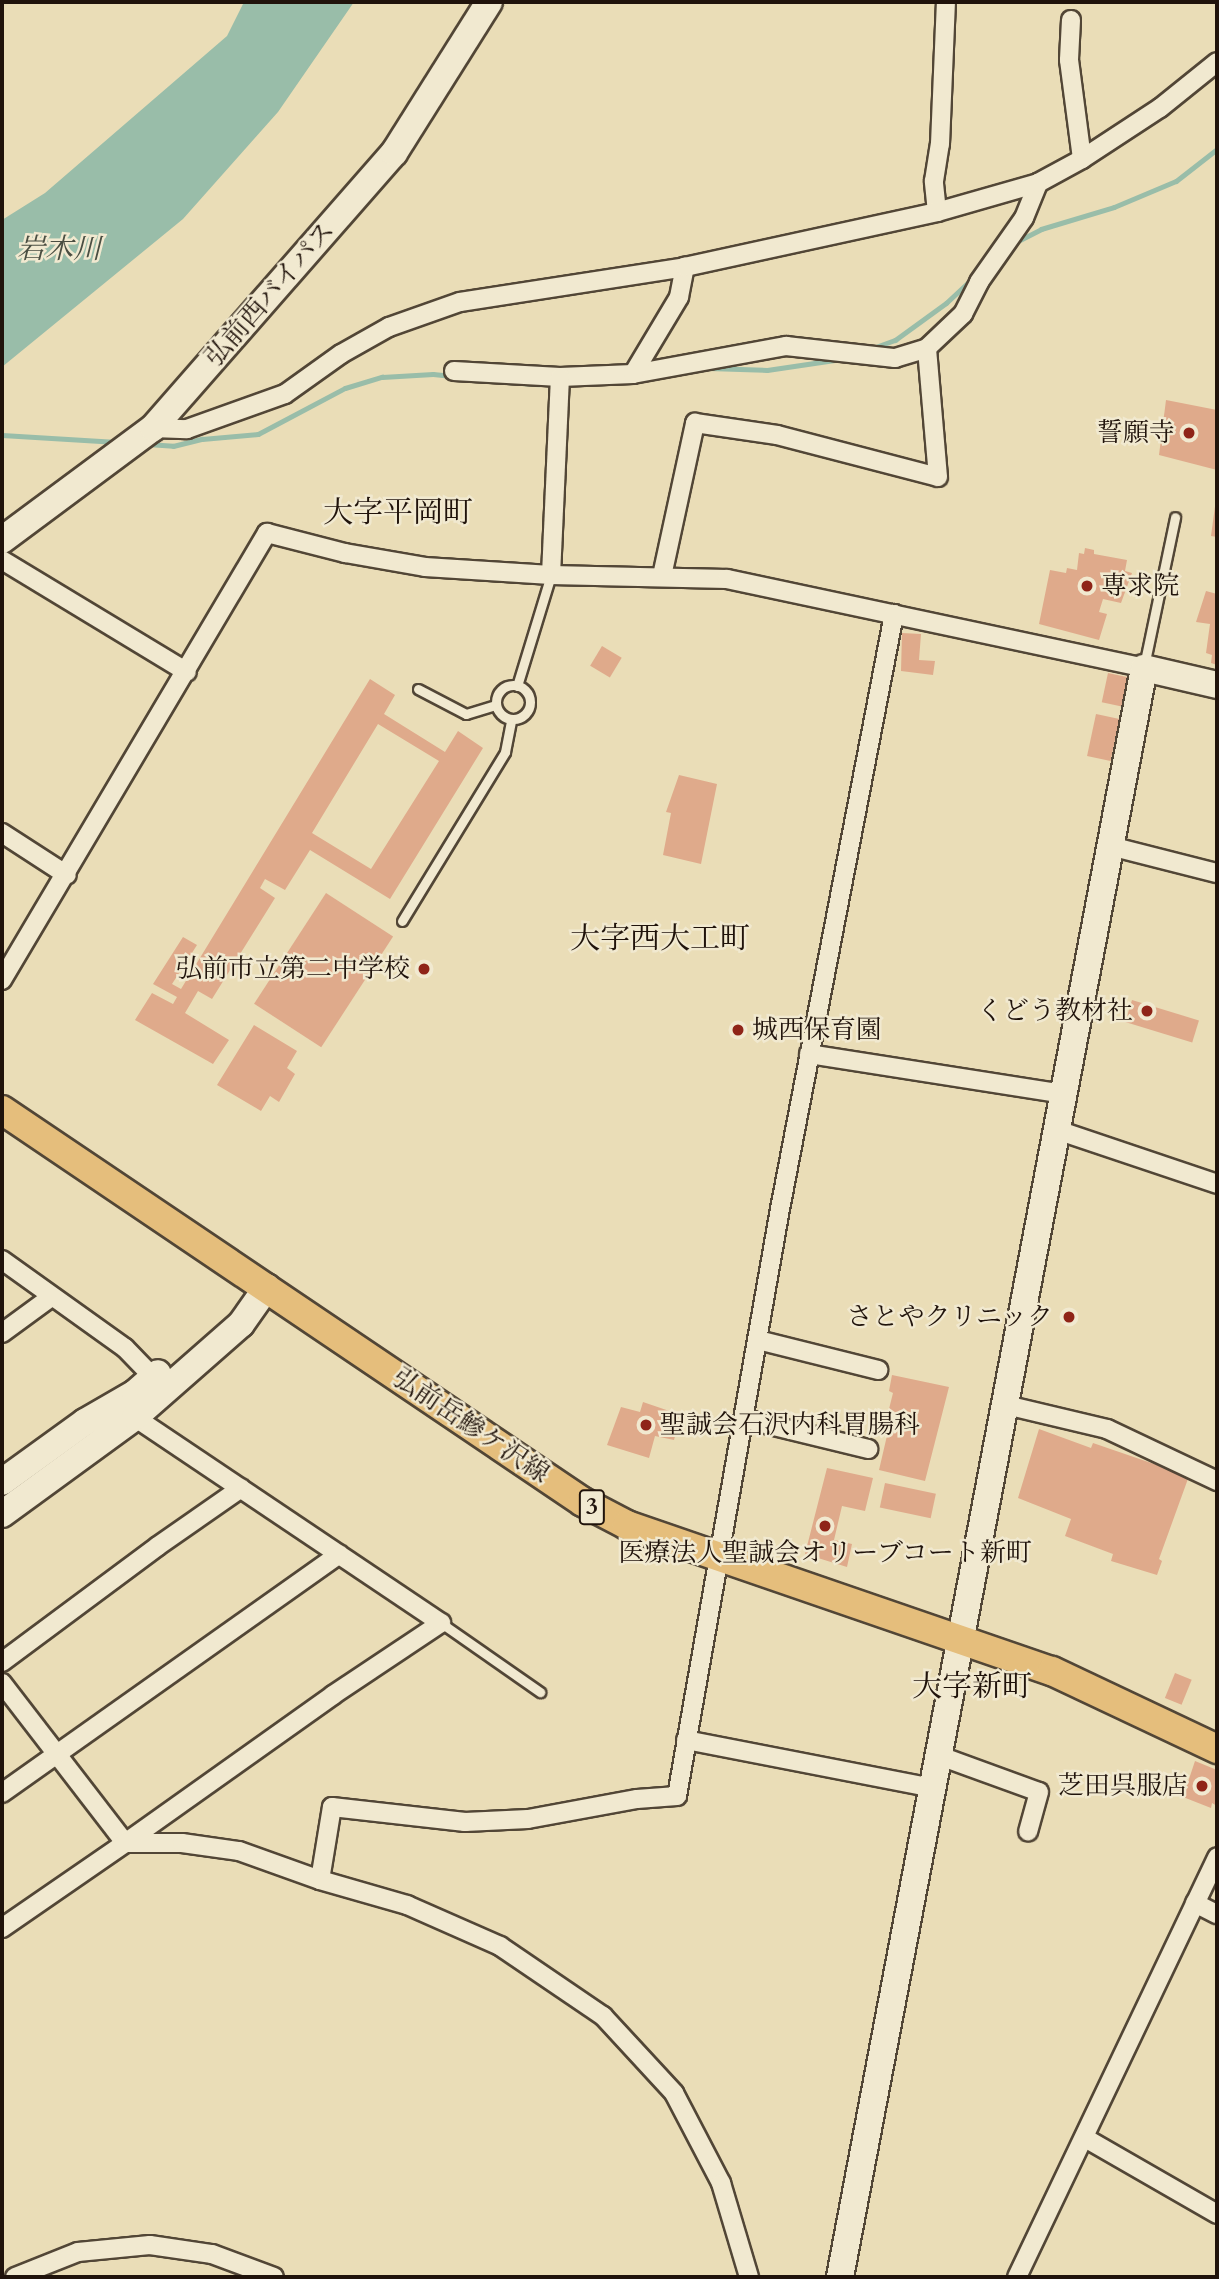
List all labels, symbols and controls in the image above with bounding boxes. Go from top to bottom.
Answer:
street label: 弘前西バイパス [199,215,341,373]
water label: 岩木川 [17,232,101,266]
place label: 誓願寺 [1097,417,1175,449]
marker: 誓願寺 [1181,425,1197,441]
district label: 大字平岡町 [323,495,473,531]
place label: 専求院 [1101,570,1179,602]
marker: 専求院 [1079,578,1095,594]
district label: 大字西大工町 [570,921,750,957]
place label: 弘前市立第二中学校 [176,953,410,985]
marker: 弘前市立第二中学校 [416,961,432,977]
place label: くどう教材社 [977,995,1133,1027]
marker: くどう教材社 [1139,1003,1155,1019]
place label: 城西保育園 [752,1014,882,1046]
marker: 城西保育園 [730,1022,746,1038]
place label: さとやクリニック [845,1301,1053,1333]
marker: さとやクリニック [1059,1307,1079,1327]
street label: 弘前岳鰺ケ沢線 [387,1362,555,1490]
place label: 聖誠会石沢内科胃腸科 [660,1409,920,1441]
marker: 聖誠会石沢内科胃腸科 [638,1417,654,1433]
road number: 3 [578,1486,606,1527]
marker: 医療法人聖誠会オリーブコート新町 [817,1518,833,1534]
place label: 医療法人聖誠会オリーブコート新町 [617,1537,1033,1569]
district label: 大字新町 [912,1669,1032,1705]
place label: 芝田呉服店 [1058,1770,1188,1802]
marker: 芝田呉服店 [1194,1778,1210,1794]

